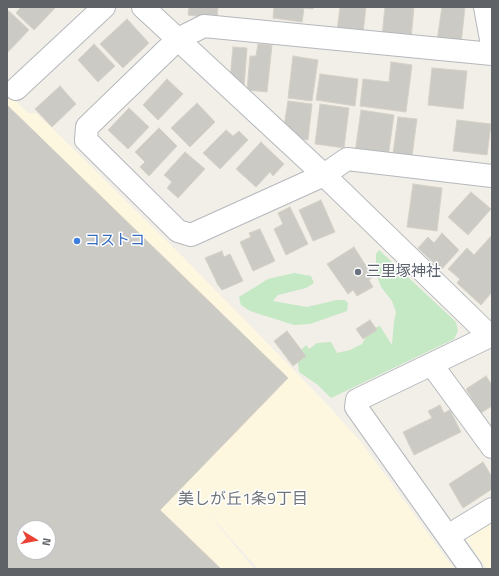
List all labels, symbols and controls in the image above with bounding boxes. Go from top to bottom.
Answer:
place label: コストコ [85,232,145,250]
marker: コストコ [72,236,82,246]
place label: 三里塚神社 [366,263,441,281]
marker: 三里塚神社 [353,267,363,277]
district label: 美しが丘1条9丁目 [178,490,308,510]
north arrow [16,520,56,560]
text: N [38,537,55,547]

